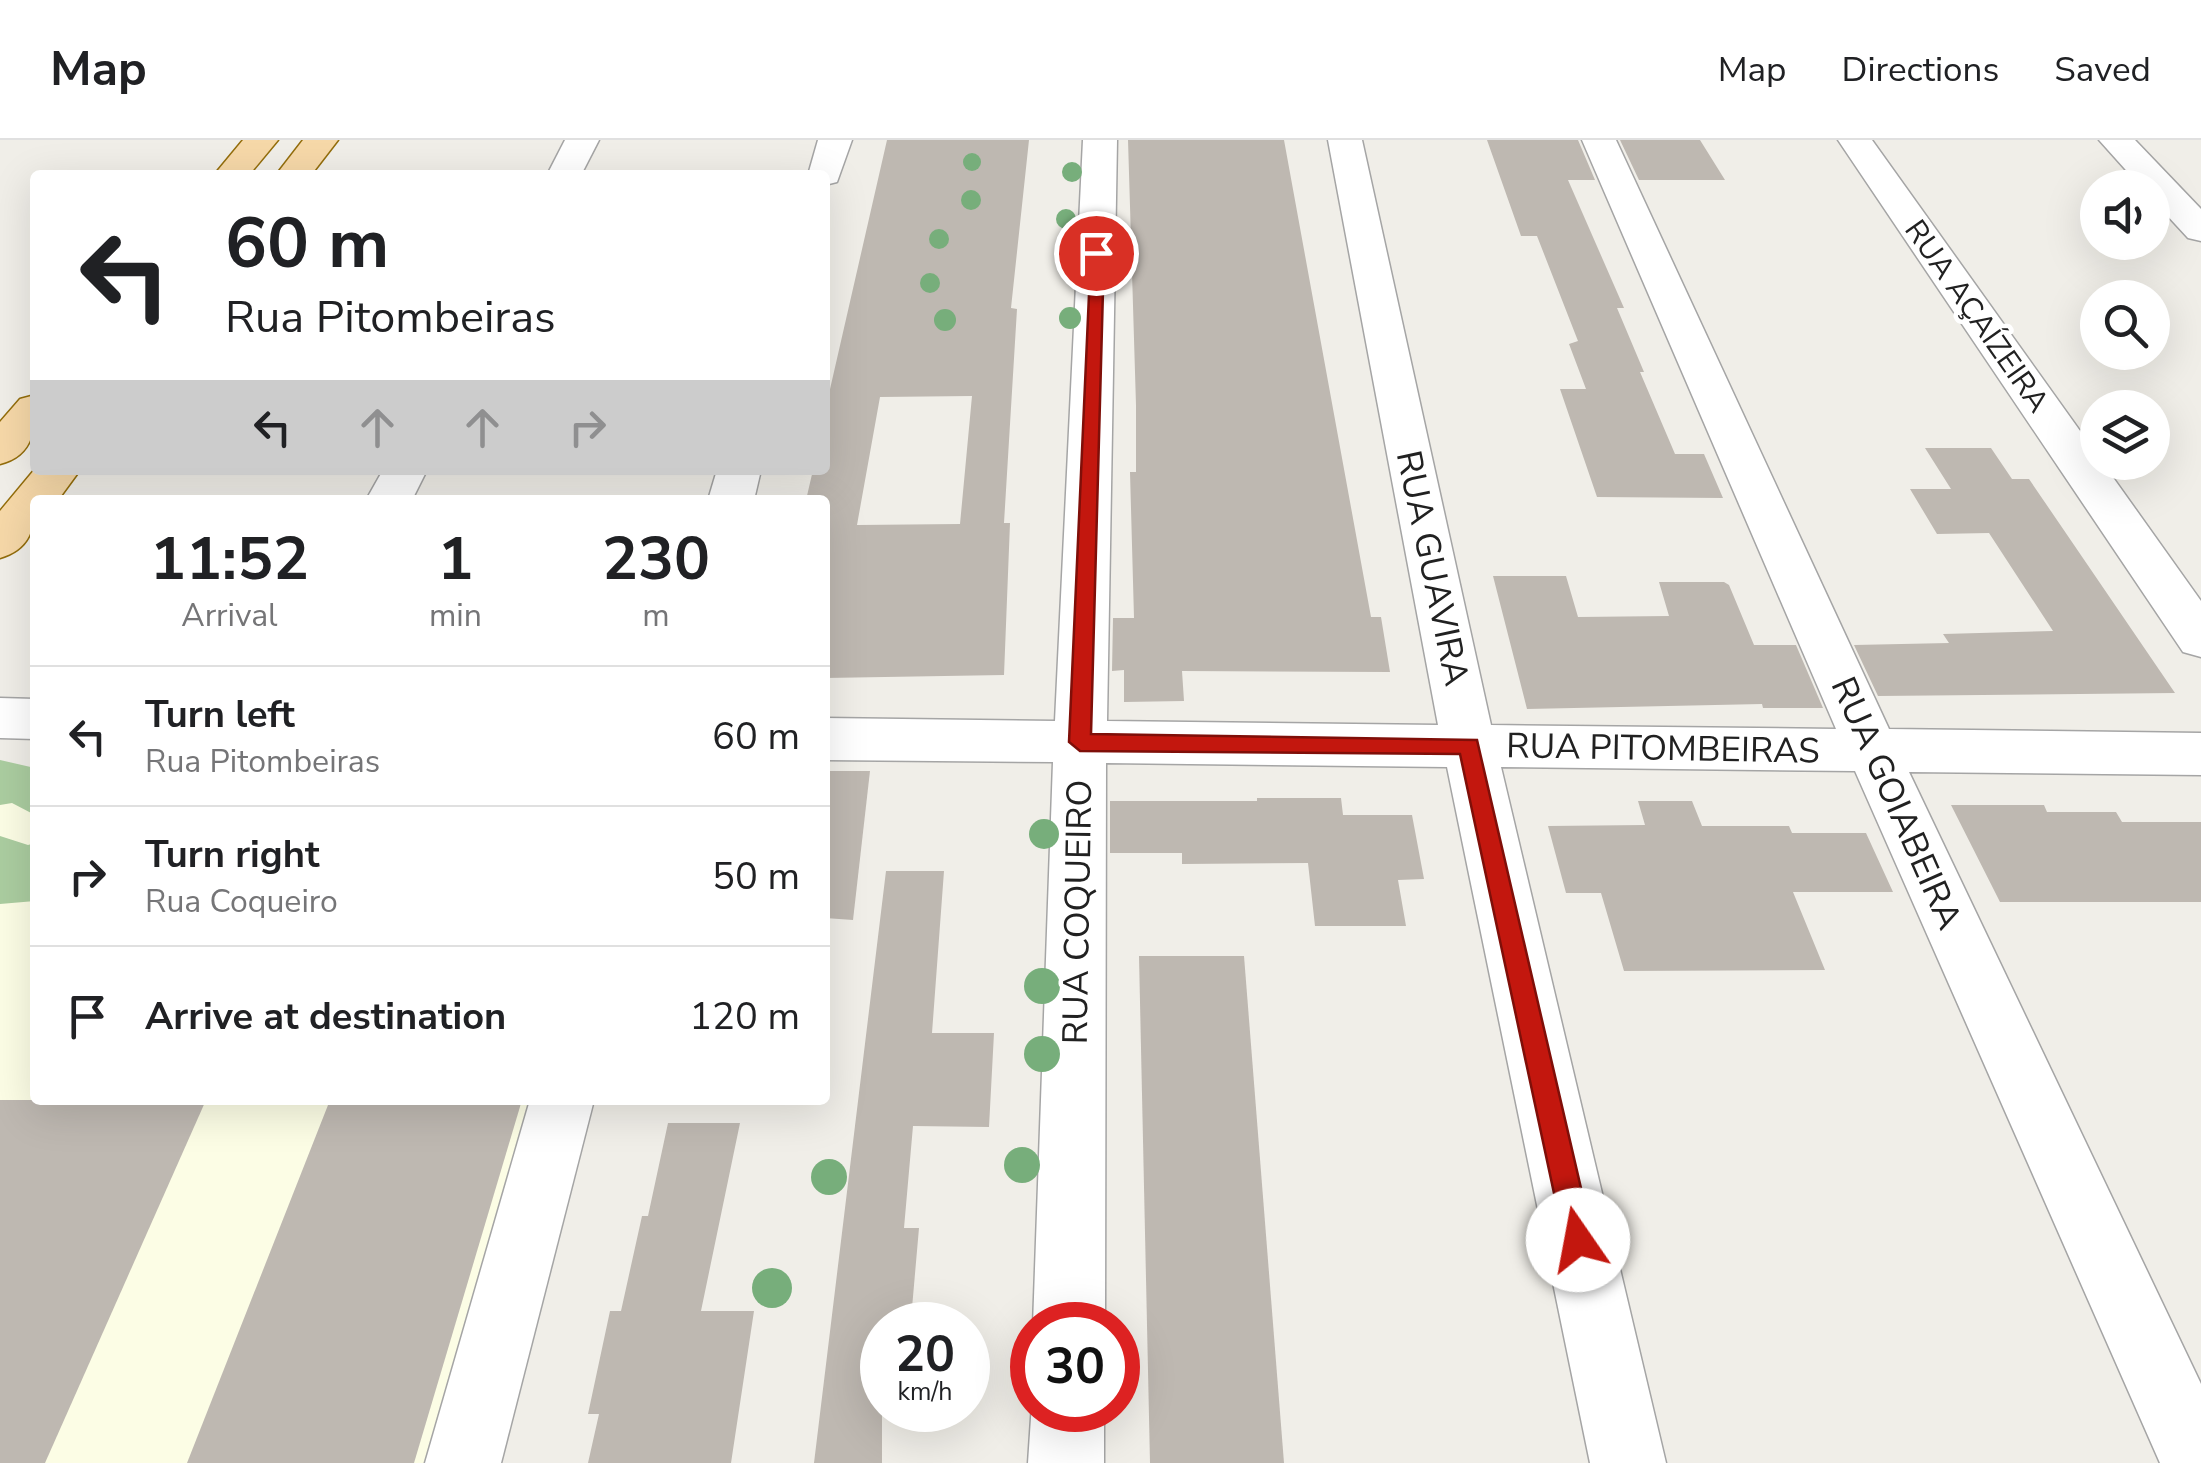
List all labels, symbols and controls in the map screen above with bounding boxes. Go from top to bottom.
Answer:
text: Map [50,36,147,102]
text: Map [1718,46,1787,93]
text: Directions [1842,46,1999,93]
text: Saved [2054,46,2151,93]
map controls [2080,170,2170,480]
button: sound [2080,170,2170,260]
text: 60 m [225,196,389,292]
icon: left [60,210,190,340]
pin [1054,211,1139,296]
street label: RUA AÇAÍZEIRA [1895,212,2058,421]
icon: arrive [1069,226,1124,281]
button: search [2080,280,2170,370]
text: Rua Pitombeiras [225,287,556,348]
button: layers [2080,390,2170,480]
icon: left [245,400,300,455]
icon: ahead [350,400,405,455]
icon: ahead [455,400,510,455]
icon: right [560,400,615,455]
street label: RUA GUAVIRA [1385,446,1480,690]
text: 11:52 [150,518,309,600]
text: 1 [437,518,473,600]
text: 230 [602,518,710,600]
text: Arrival [181,594,278,637]
text: min [429,594,482,637]
text: m [642,594,670,637]
street label: RUA GOIABEIRA [1820,670,1973,937]
text: Turn left [145,689,295,740]
icon: left [60,709,115,764]
text: 60 m [712,711,800,762]
street label: RUA PITOMBEIRAS [1506,722,1820,775]
text: Rua Pitombeiras [145,740,380,783]
street label: RUA COQUEIRO [1052,779,1103,1045]
text: Turn right [145,829,320,880]
icon: right [60,849,115,904]
text: 50 m [712,851,800,902]
text: Rua Coqueiro [145,880,338,923]
icon: arrive [60,989,115,1044]
text: Arrive at destination [145,991,506,1042]
text: 120 m [689,991,800,1042]
position arrow [1526,1188,1630,1292]
speed limit sign: 30 [1010,1302,1140,1432]
text: 20 [895,1320,955,1389]
text: km/h [897,1375,953,1409]

